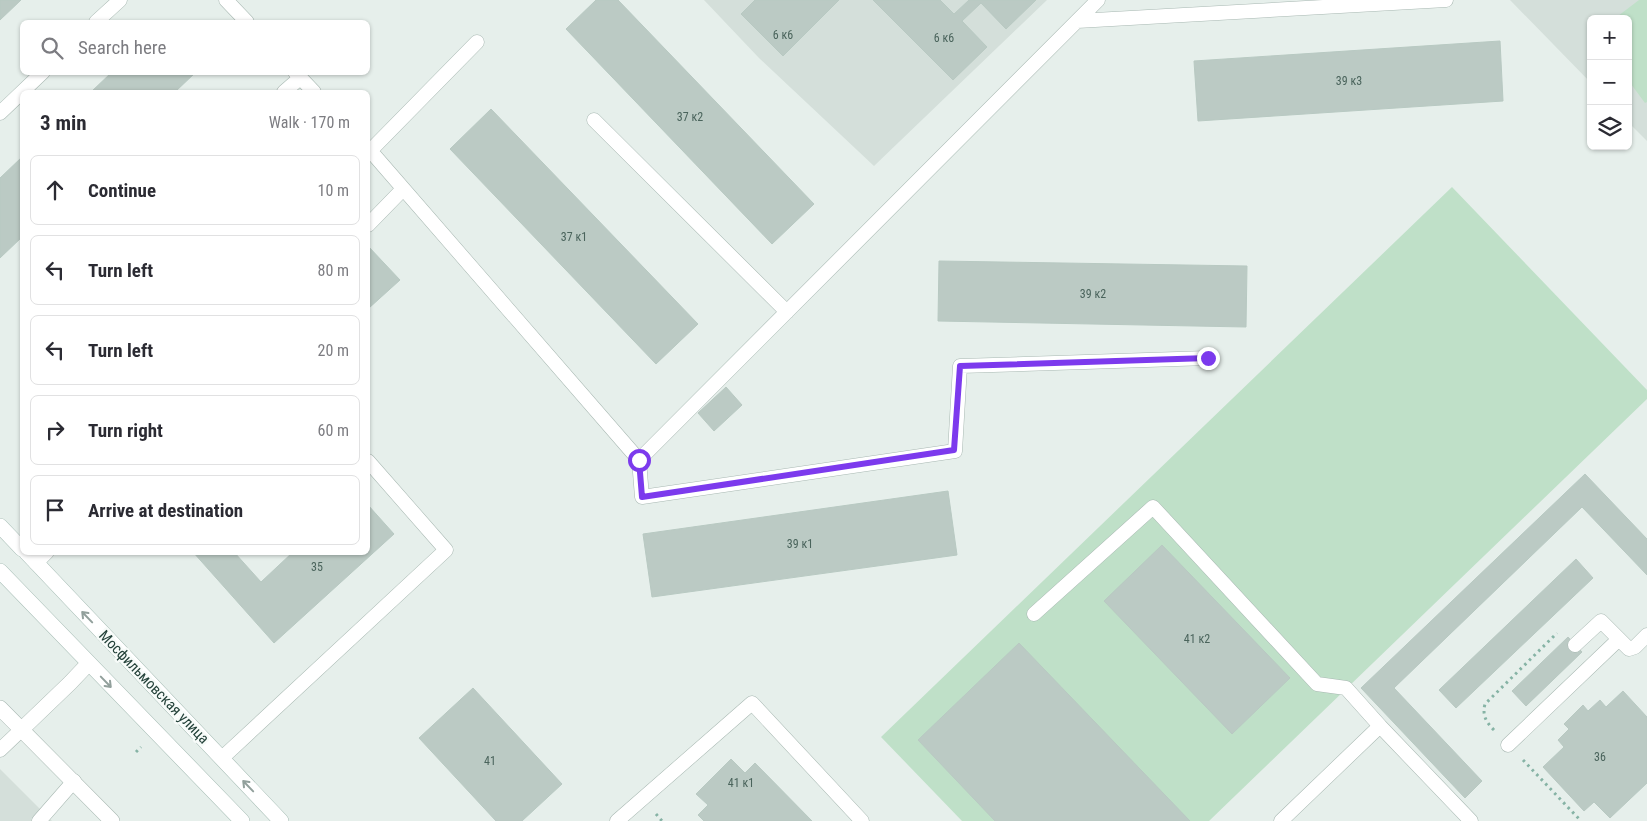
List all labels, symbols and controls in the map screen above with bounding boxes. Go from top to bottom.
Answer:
map controls [1587,15,1632,150]
button: + [1587,15,1632,60]
search box [20,20,370,75]
house number: 6 к6 [773,28,793,42]
house number: 6 к6 [934,31,954,45]
icon: search [38,34,66,62]
text: Search here [78,36,166,59]
button: − [1587,60,1632,105]
house number: 39 к3 [1336,74,1362,88]
button: layers [1587,105,1632,150]
house number: 37 к2 [677,110,703,124]
text: 3 min [40,111,87,135]
text: Walk · 170 m [269,113,350,132]
icon: ahead [41,176,69,204]
text: Continue [88,179,156,202]
text: 10 m [317,181,349,200]
house number: 37 к1 [561,230,587,244]
icon: left [41,256,69,284]
text: Turn left [88,259,153,282]
text: 80 m [317,261,349,280]
house number: 39 к2 [1080,287,1106,301]
icon: left [41,336,69,364]
text: Turn left [88,339,153,362]
text: 20 m [317,341,349,360]
route end [1197,347,1220,370]
icon: right [41,416,69,444]
text: Turn right [88,419,163,442]
text: 60 m [317,421,349,440]
route start [628,449,651,472]
icon: arrive [41,496,69,524]
text: Arrive at destination [88,499,243,522]
house number: 39 к1 [787,537,813,551]
house number: 35 [311,560,323,574]
one-way arrow [81,611,93,624]
street label: Мосфильмовская улица [95,627,213,747]
house number: 41 к2 [1184,632,1210,646]
one-way arrow [100,676,112,688]
house number: 36 [1594,750,1606,764]
house number: 41 [484,754,496,768]
house number: 41 к1 [728,776,754,790]
one-way arrow [242,779,254,792]

